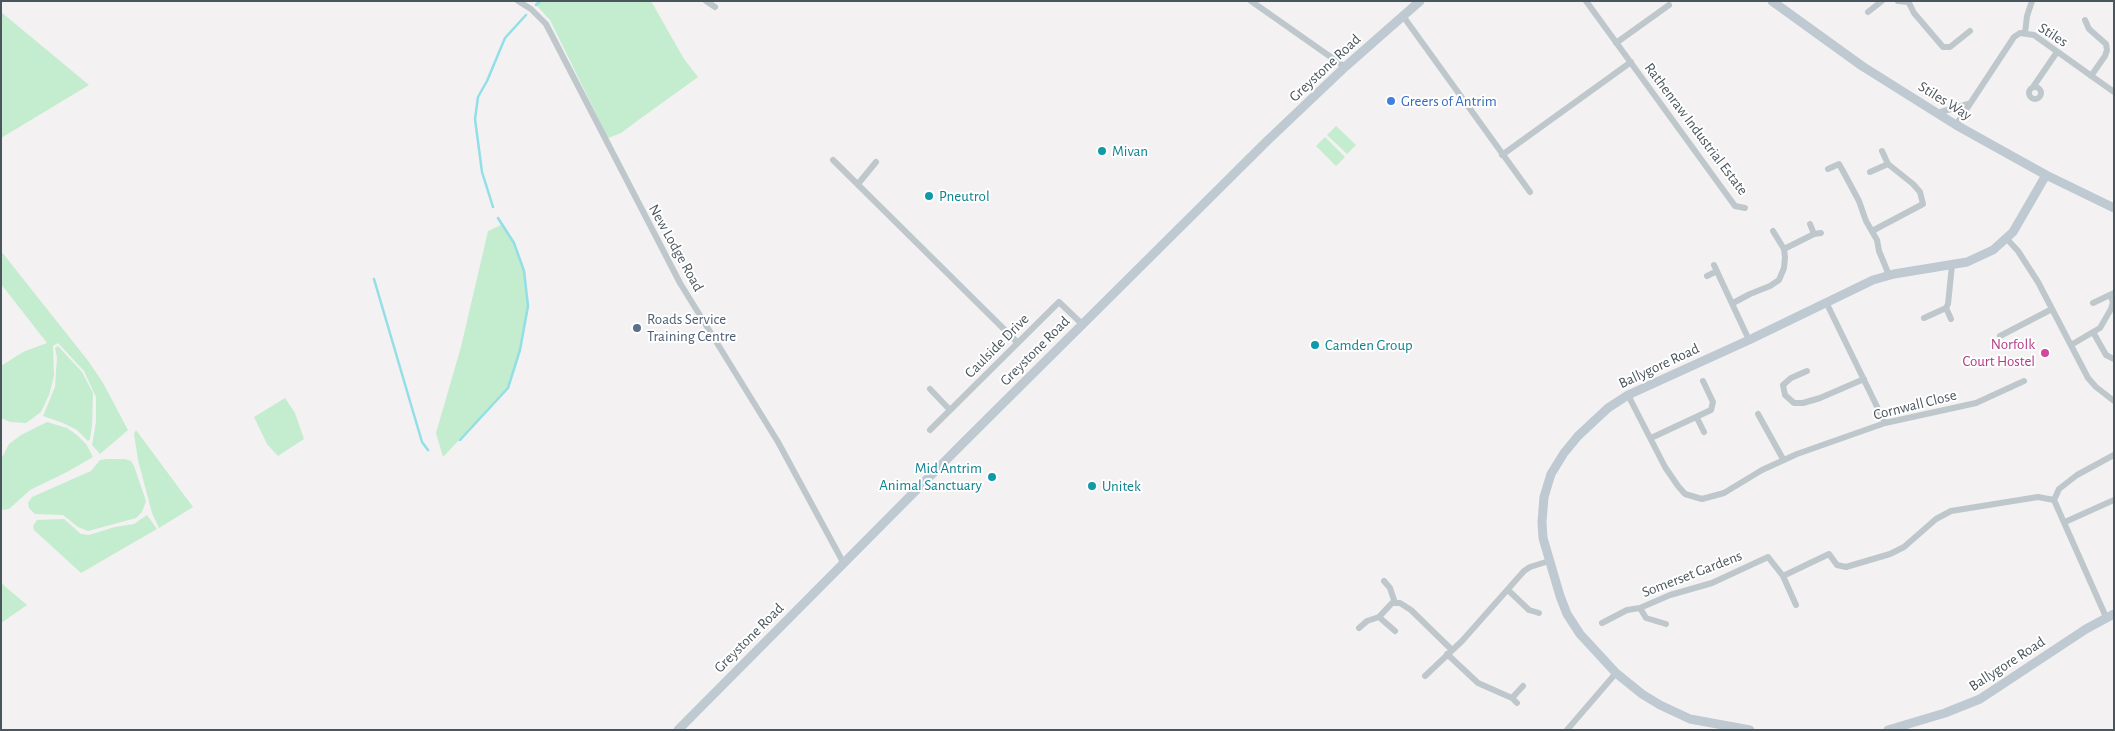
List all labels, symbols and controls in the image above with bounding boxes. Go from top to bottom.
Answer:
street label: Stiles [2035,19,2071,51]
street label: Greystone Road [1286,30,1364,106]
street label: Rathenraw Industrial Estate [1640,59,1752,199]
street label: Stiles Way [1915,78,1975,124]
place label: Greers of Antrim [1401,92,1497,110]
marker: Greers of Antrim [1385,95,1397,107]
place label: Mivan [1112,142,1148,160]
marker: Mivan [1096,145,1108,157]
place label: Pneutrol [939,187,990,205]
marker: Pneutrol [923,190,935,202]
street label: New Lodge Road [645,201,707,295]
place label: Roads Service Training Centre [647,310,736,345]
street label: Caulside Drive [961,310,1033,382]
street label: Greystone Road [996,312,1074,390]
marker: Roads Service Training Centre [631,322,643,334]
place label: Norfolk Court Hostel [1962,335,2035,370]
place label: Camden Group [1325,336,1413,354]
marker: Camden Group [1309,339,1321,351]
street label: Ballygore Road [1616,339,1702,393]
marker: Norfolk Court Hostel [2039,347,2051,359]
street label: Cornwall Close [1872,386,1958,424]
place label: Mid Antrim Animal Sanctuary [879,459,982,494]
marker: Mid Antrim Animal Sanctuary [986,471,998,483]
place label: Unitek [1102,477,1141,495]
marker: Unitek [1086,480,1098,492]
street label: Somerset Gardens [1639,547,1745,601]
street label: Greystone Road [710,599,788,677]
street label: Ballygore Road [1966,633,2048,695]

